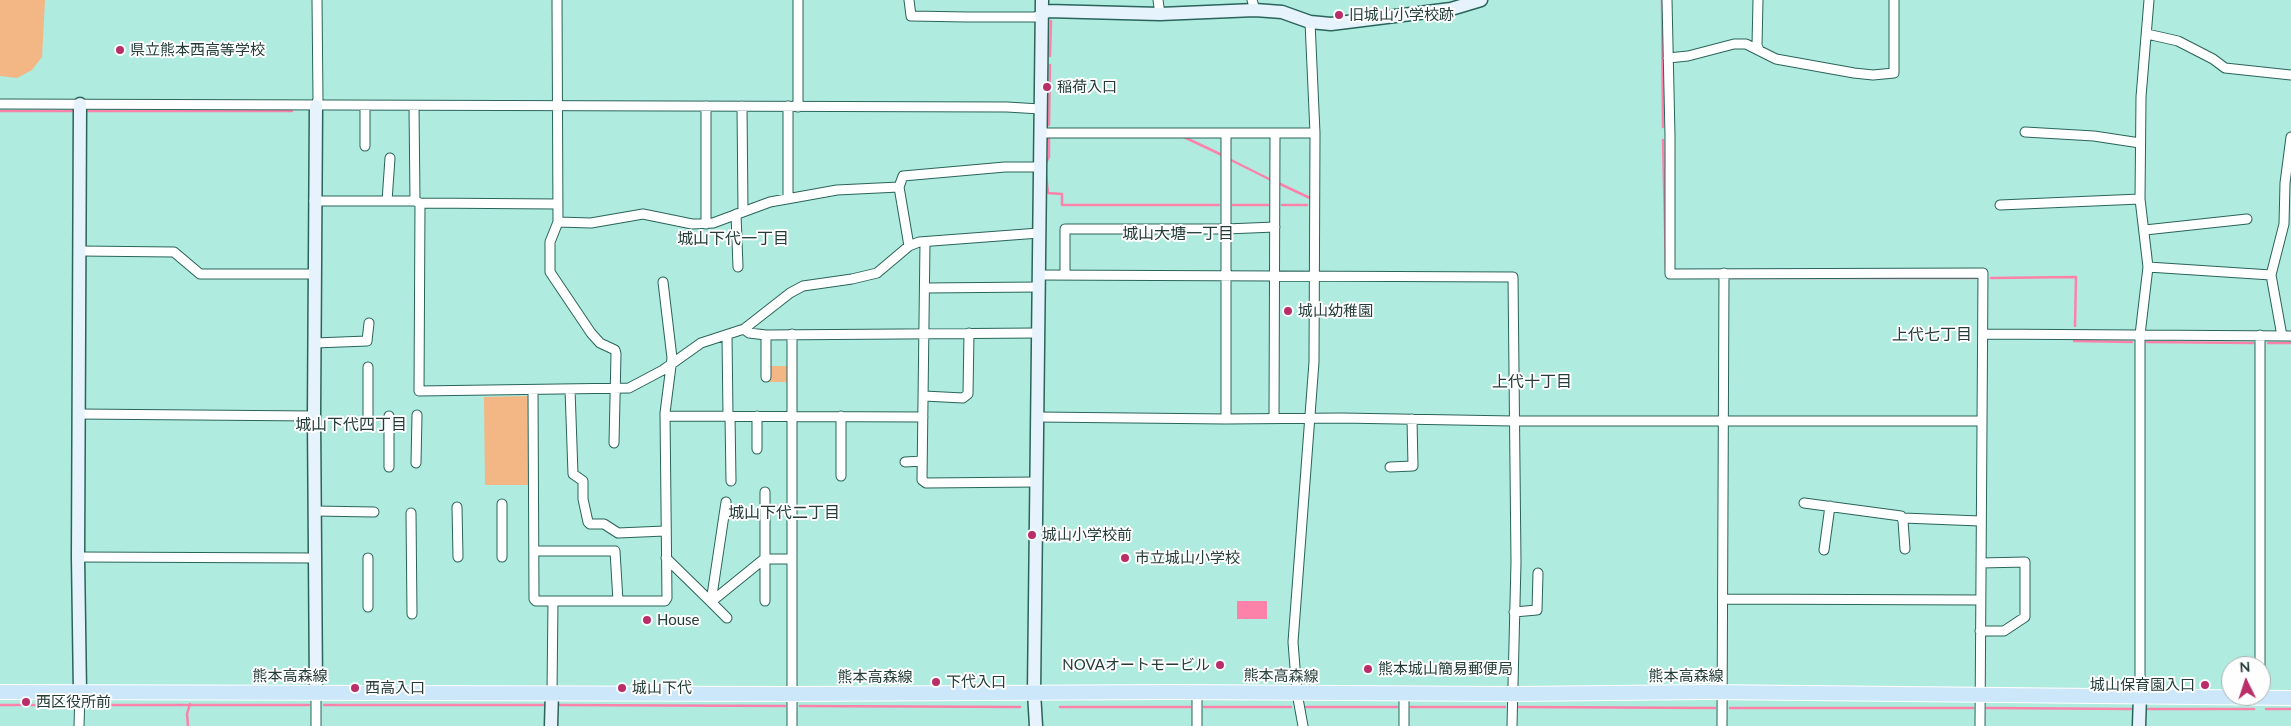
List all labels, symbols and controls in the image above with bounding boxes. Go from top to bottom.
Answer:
place label: 旧城山小学校跡 [1349,6,1454,24]
marker: 旧城山小学校跡 [1333,9,1345,21]
place label: 県立熊本西高等学校 [130,41,265,59]
marker: 県立熊本西高等学校 [114,44,126,56]
place label: 稲荷入口 [1057,78,1117,96]
marker: 稲荷入口 [1041,81,1053,93]
district label: 城山大塘一丁目 [1122,224,1234,244]
district label: 城山下代一丁目 [677,229,789,249]
place label: 城山幼稚園 [1298,302,1373,320]
marker: 城山幼稚園 [1282,305,1294,317]
district label: 上代七丁目 [1892,325,1972,345]
district label: 上代十丁目 [1492,372,1572,392]
district label: 城山下代四丁目 [295,415,407,435]
district label: 城山下代二丁目 [728,503,840,523]
place label: 城山小学校前 [1042,526,1132,544]
marker: 城山小学校前 [1026,529,1038,541]
place label: 市立城山小学校 [1135,549,1240,567]
marker: 市立城山小学校 [1119,552,1131,564]
place label: House [657,611,700,629]
marker: House [641,614,653,626]
place label: NOVAオートモービル [1062,656,1210,674]
north arrow [2221,656,2271,706]
text: N [2239,658,2251,675]
marker: NOVAオートモービル [1214,659,1226,671]
place label: 熊本城山簡易郵便局 [1378,660,1513,678]
marker: 熊本城山簡易郵便局 [1362,663,1374,675]
street label: 熊本高森線 [1243,666,1319,686]
street label: 熊本高森線 [253,667,327,685]
street label: 熊本高森線 [1649,667,1723,685]
street label: 熊本高森線 [838,668,912,686]
place label: 下代入口 [946,673,1006,691]
marker: 下代入口 [930,676,942,688]
place label: 城山保育園入口 [2090,676,2195,694]
place label: 西高入口 [365,679,425,697]
place label: 城山下代 [632,679,692,697]
marker: 城山保育園入口 [2199,679,2211,691]
marker: 西高入口 [349,682,361,694]
marker: 城山下代 [616,682,628,694]
place label: 西区役所前 [36,693,111,711]
marker: 西区役所前 [20,696,32,708]

